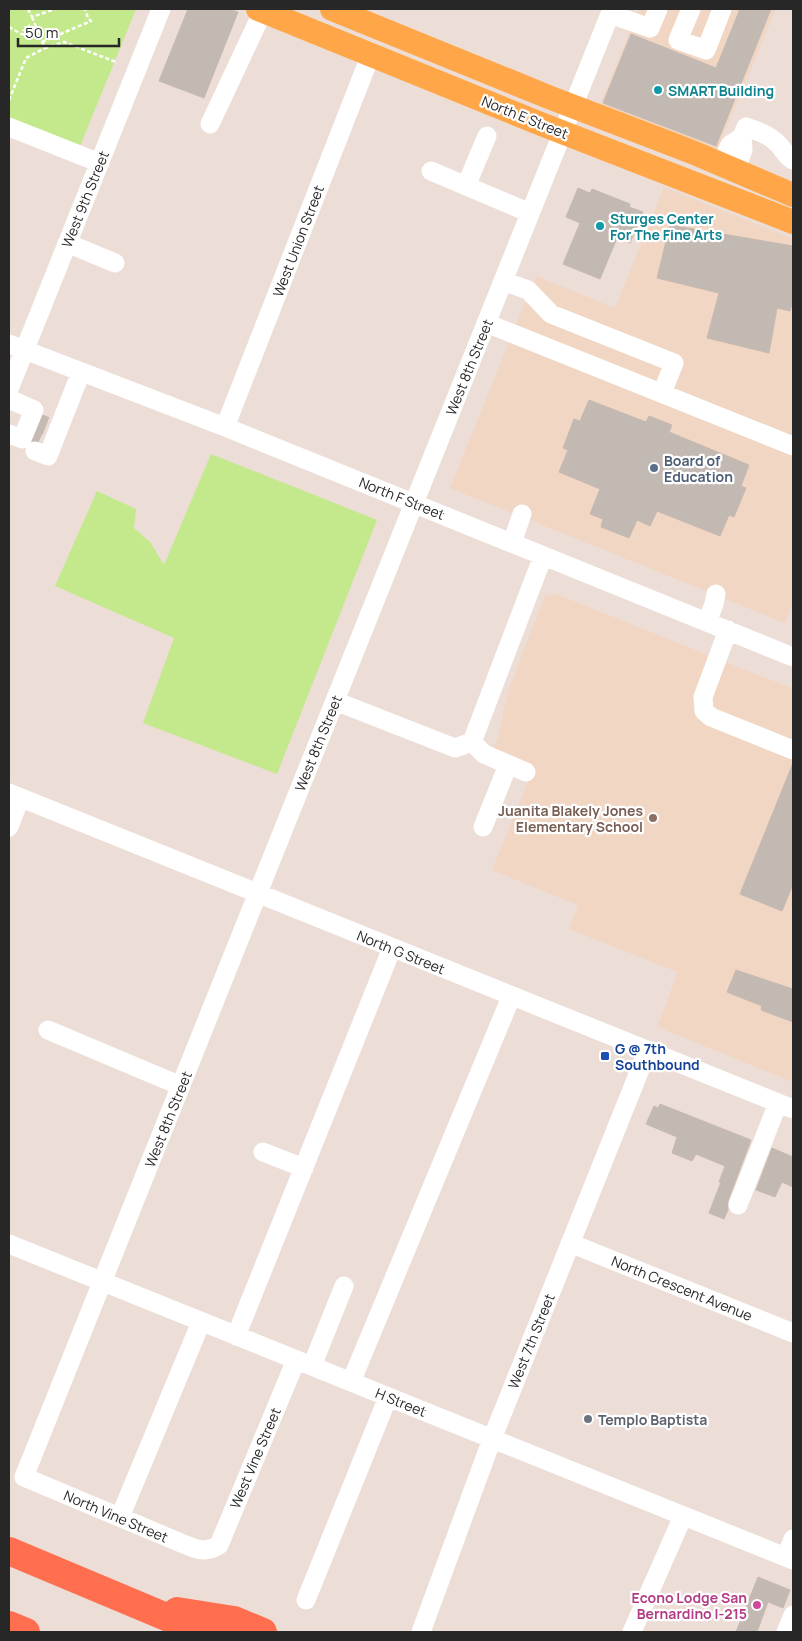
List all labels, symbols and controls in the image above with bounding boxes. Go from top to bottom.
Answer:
scale bar [18,15,119,47]
text: 50 m [25,22,59,43]
place label: SMART Building [668,81,774,100]
marker: SMART Building [652,84,664,96]
street label: North E Street [479,91,571,143]
street label: West 9th Street [57,147,113,250]
street label: West Union Street [268,182,328,300]
place label: Sturges Center For The Fine Arts [610,209,723,244]
marker: Sturges Center For The Fine Arts [594,220,606,232]
street label: West 8th Street [441,316,497,418]
place label: Board of Education [664,451,733,486]
marker: Board of Education [648,462,660,474]
street label: North F Street [356,472,448,524]
street label: West 8th Street [290,692,346,794]
place label: Juanita Blakely Jones Elementary School [498,801,643,836]
marker: Juanita Blakely Jones Elementary School [647,812,659,824]
street label: North G Street [354,926,448,978]
place label: G @ 7th Southbound [615,1039,700,1074]
marker: G @ 7th Southbound [599,1050,611,1062]
street label: West 8th Street [140,1068,196,1170]
street label: North Crescent Avenue [609,1251,755,1325]
street label: West 7th Street [503,1290,559,1391]
street label: H Street [373,1383,430,1421]
street label: West Vine Street [225,1404,285,1511]
place label: Templo Baptista [598,1410,707,1429]
marker: Templo Baptista [582,1413,594,1425]
street label: North Vine Street [61,1485,171,1547]
place label: Econo Lodge San Bernardino I-215 [632,1588,747,1623]
marker: Econo Lodge San Bernardino I-215 [751,1599,763,1611]

